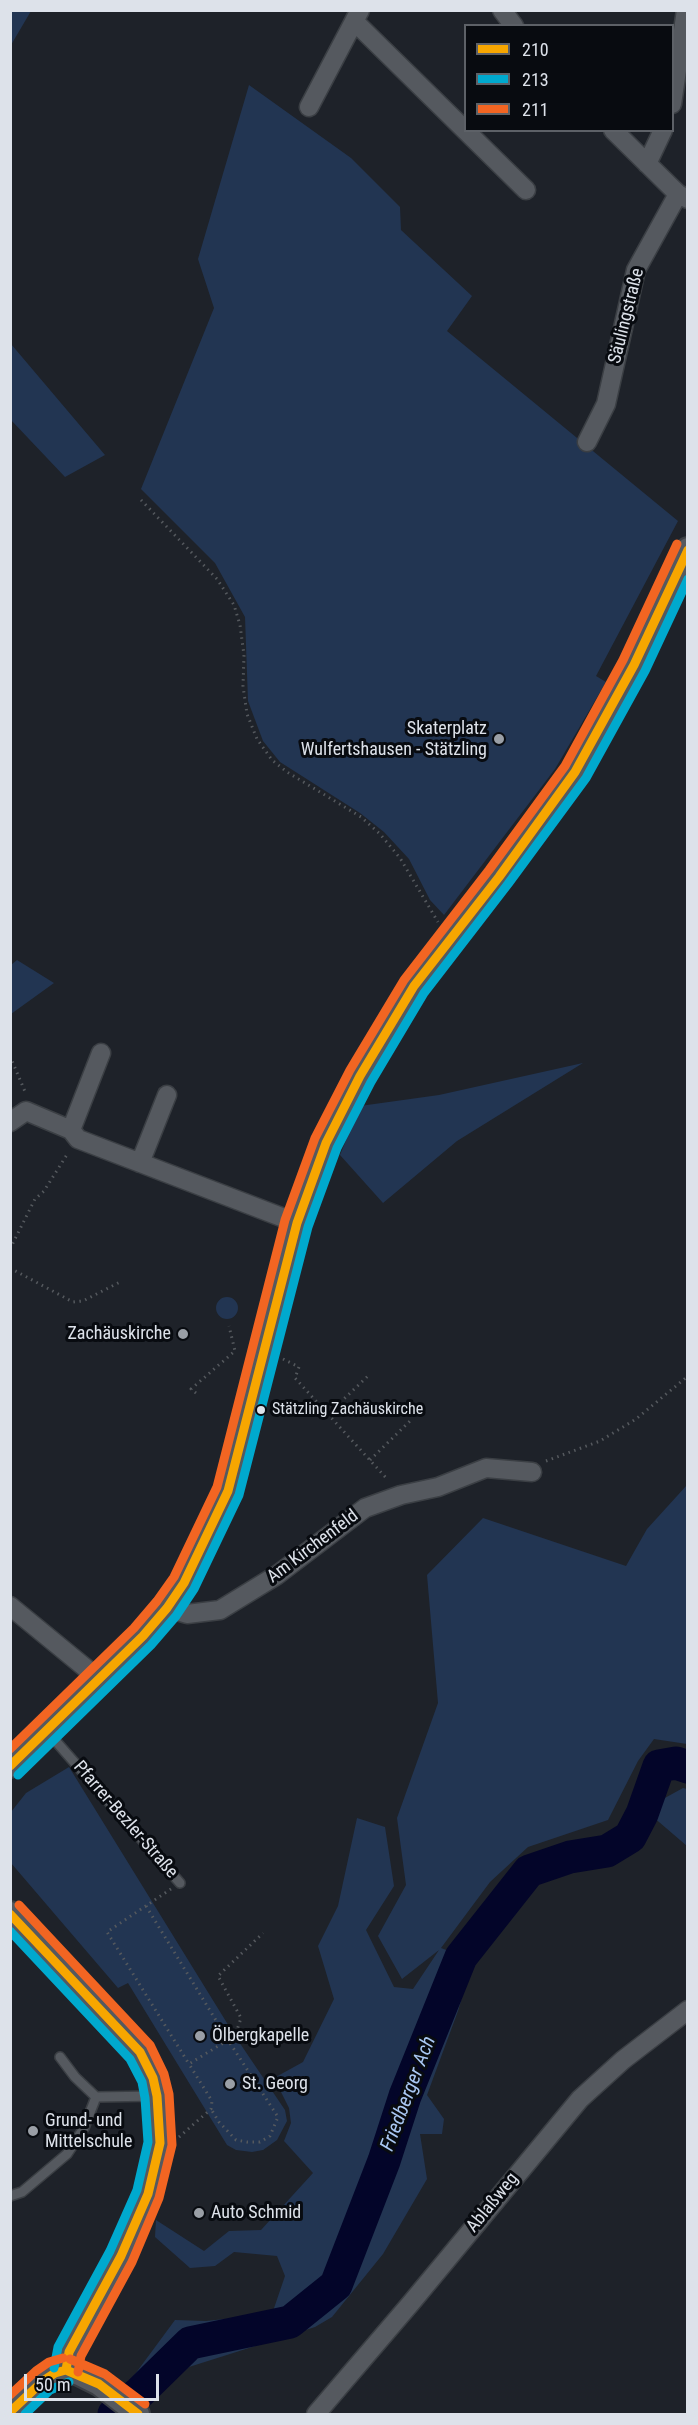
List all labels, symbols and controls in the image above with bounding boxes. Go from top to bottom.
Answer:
legend [464,24,674,132]
text: 210 [522,39,549,60]
text: 213 [522,69,549,90]
text: 211 [522,99,549,120]
street label: Säulingstraße [605,266,649,366]
place label: Skaterplatz Wulfertshausen - Stätzling [301,718,487,760]
marker: Skaterplatz Wulfertshausen - Stätzling [492,732,506,746]
place label: Zachäuskirche [67,1323,171,1345]
marker: Zachäuskirche [176,1327,190,1341]
place label: Stätzling Zachäuskirche [272,1400,423,1420]
marker: Stätzling Zachäuskirche [255,1404,267,1416]
street label: Am Kirchenfeld [263,1506,363,1588]
street label: Pfarrer-Bezler-Straße [68,1757,182,1883]
place label: Ölbergkapelle [212,2025,309,2047]
marker: Ölbergkapelle [193,2029,207,2043]
water label: Friedberger Ach [376,2033,442,2155]
place label: St. Georg [242,2073,308,2095]
marker: St. Georg [223,2077,237,2091]
place label: Grund- und Mittelschule [45,2110,132,2152]
marker: Grund- und Mittelschule [26,2124,40,2138]
street label: Ablaßweg [462,2169,524,2237]
place label: Auto Schmid [211,2202,301,2224]
marker: Auto Schmid [192,2206,206,2220]
scale bar [27,2362,162,2400]
text: 50 m [35,2374,70,2395]

